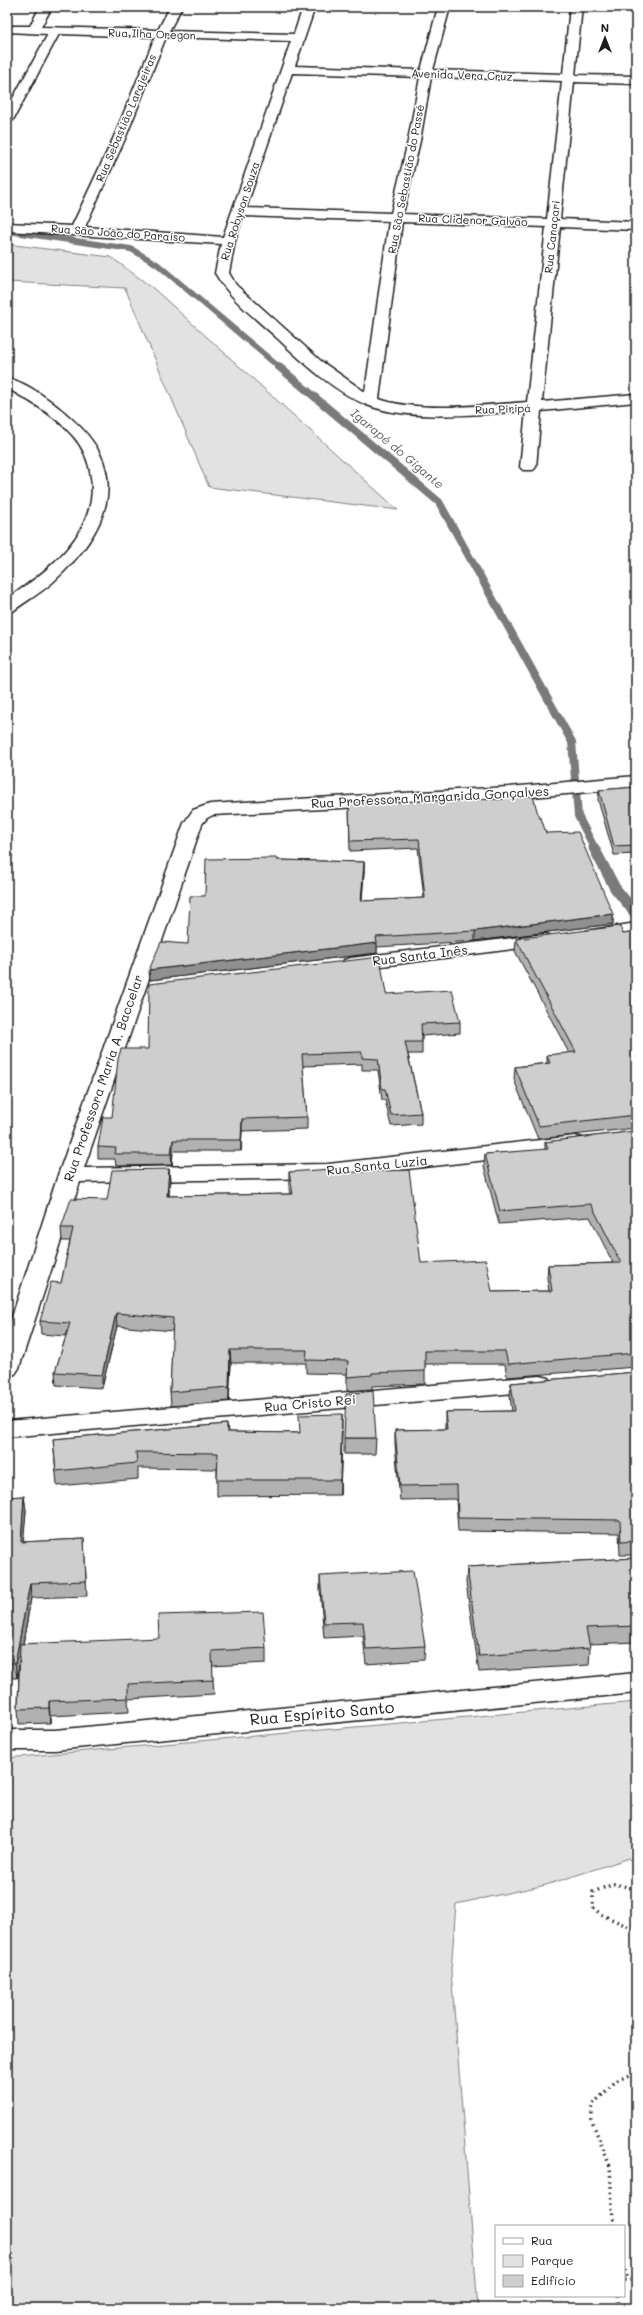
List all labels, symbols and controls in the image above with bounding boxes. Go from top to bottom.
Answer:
north arrow [585,18,625,58]
text: N [601,20,609,35]
street label: Rua Ilha Oregon [108,24,196,43]
street label: Rua Sebastião Larajeiras [92,52,159,184]
street label: Avenida Vera Cruz [411,65,513,84]
street label: Rua São Sebastião do Passé [384,103,427,255]
street label: Rua Robyson Souza [216,159,263,262]
street label: Rua Canaçari [540,200,563,274]
street label: Rua Clidenor Galvão [418,210,528,229]
street label: Rua São João do Paraíso [51,220,186,245]
street label: Rua Piripá [475,400,531,417]
water label: Igarapé do Gigante [348,405,448,492]
street label: Rua Professora Margarida Gonçalves [310,782,550,811]
street label: Rua Santa Inês [371,940,469,969]
street label: Rua Professora Maria A. Baccelar [59,972,146,1184]
street label: Rua Santa Luzia [326,1151,428,1178]
street label: Rua Cristo Rei [264,1390,356,1415]
street label: Rua Espírito Santo [249,1696,395,1729]
legend [495,2225,625,2297]
text: Rua [531,2232,553,2248]
text: Parque [531,2252,574,2268]
text: Edifício [531,2272,575,2288]

